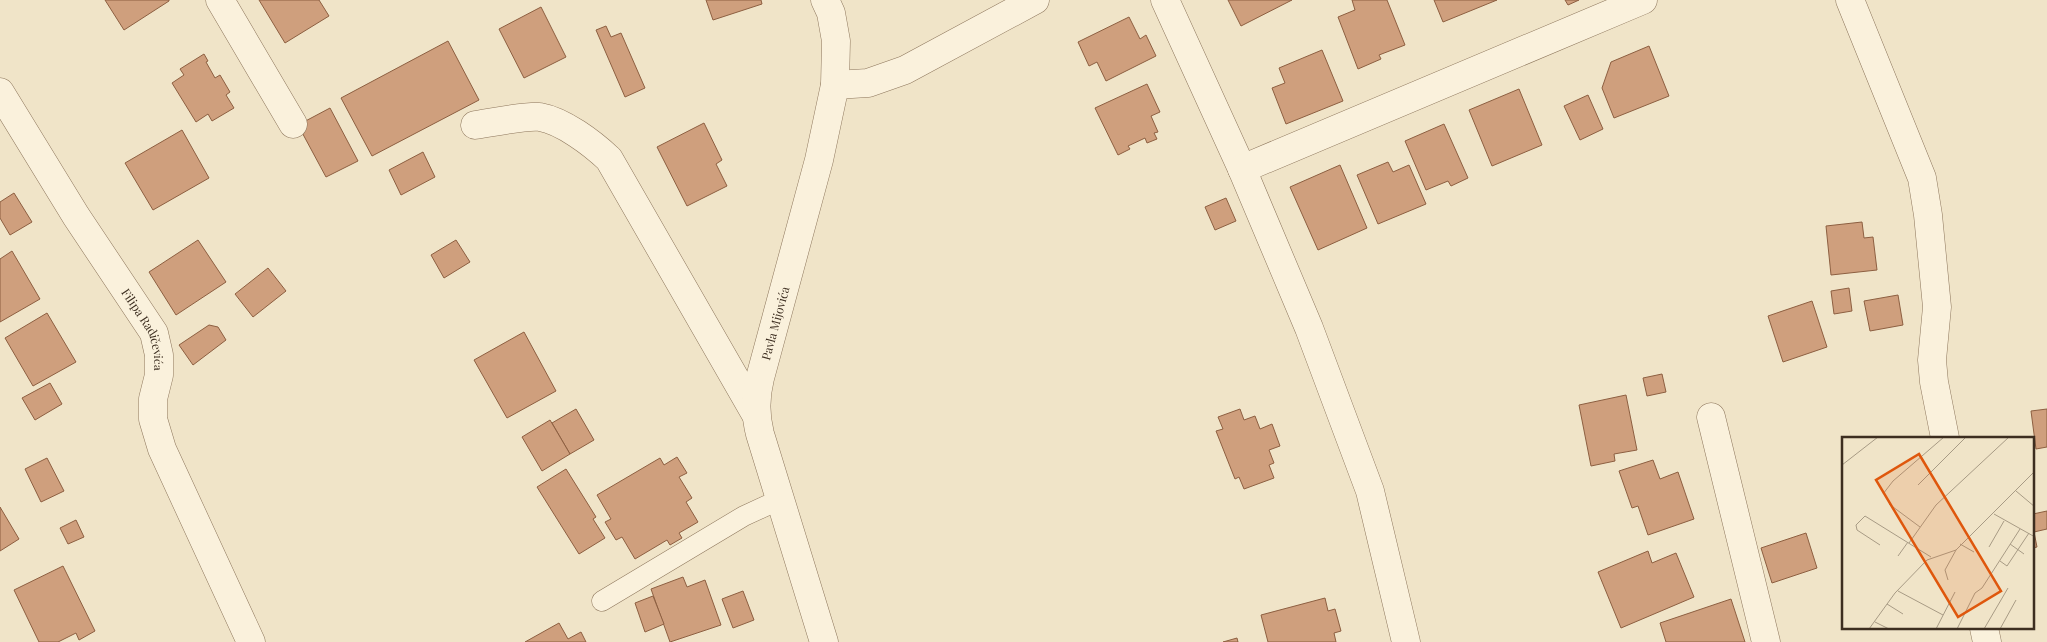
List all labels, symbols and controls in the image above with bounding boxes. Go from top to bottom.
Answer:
street label: Filipa Radičevića [118,285,167,371]
street label: Pavla Mijovića [757,285,792,362]
inset map [1842,437,2034,630]

